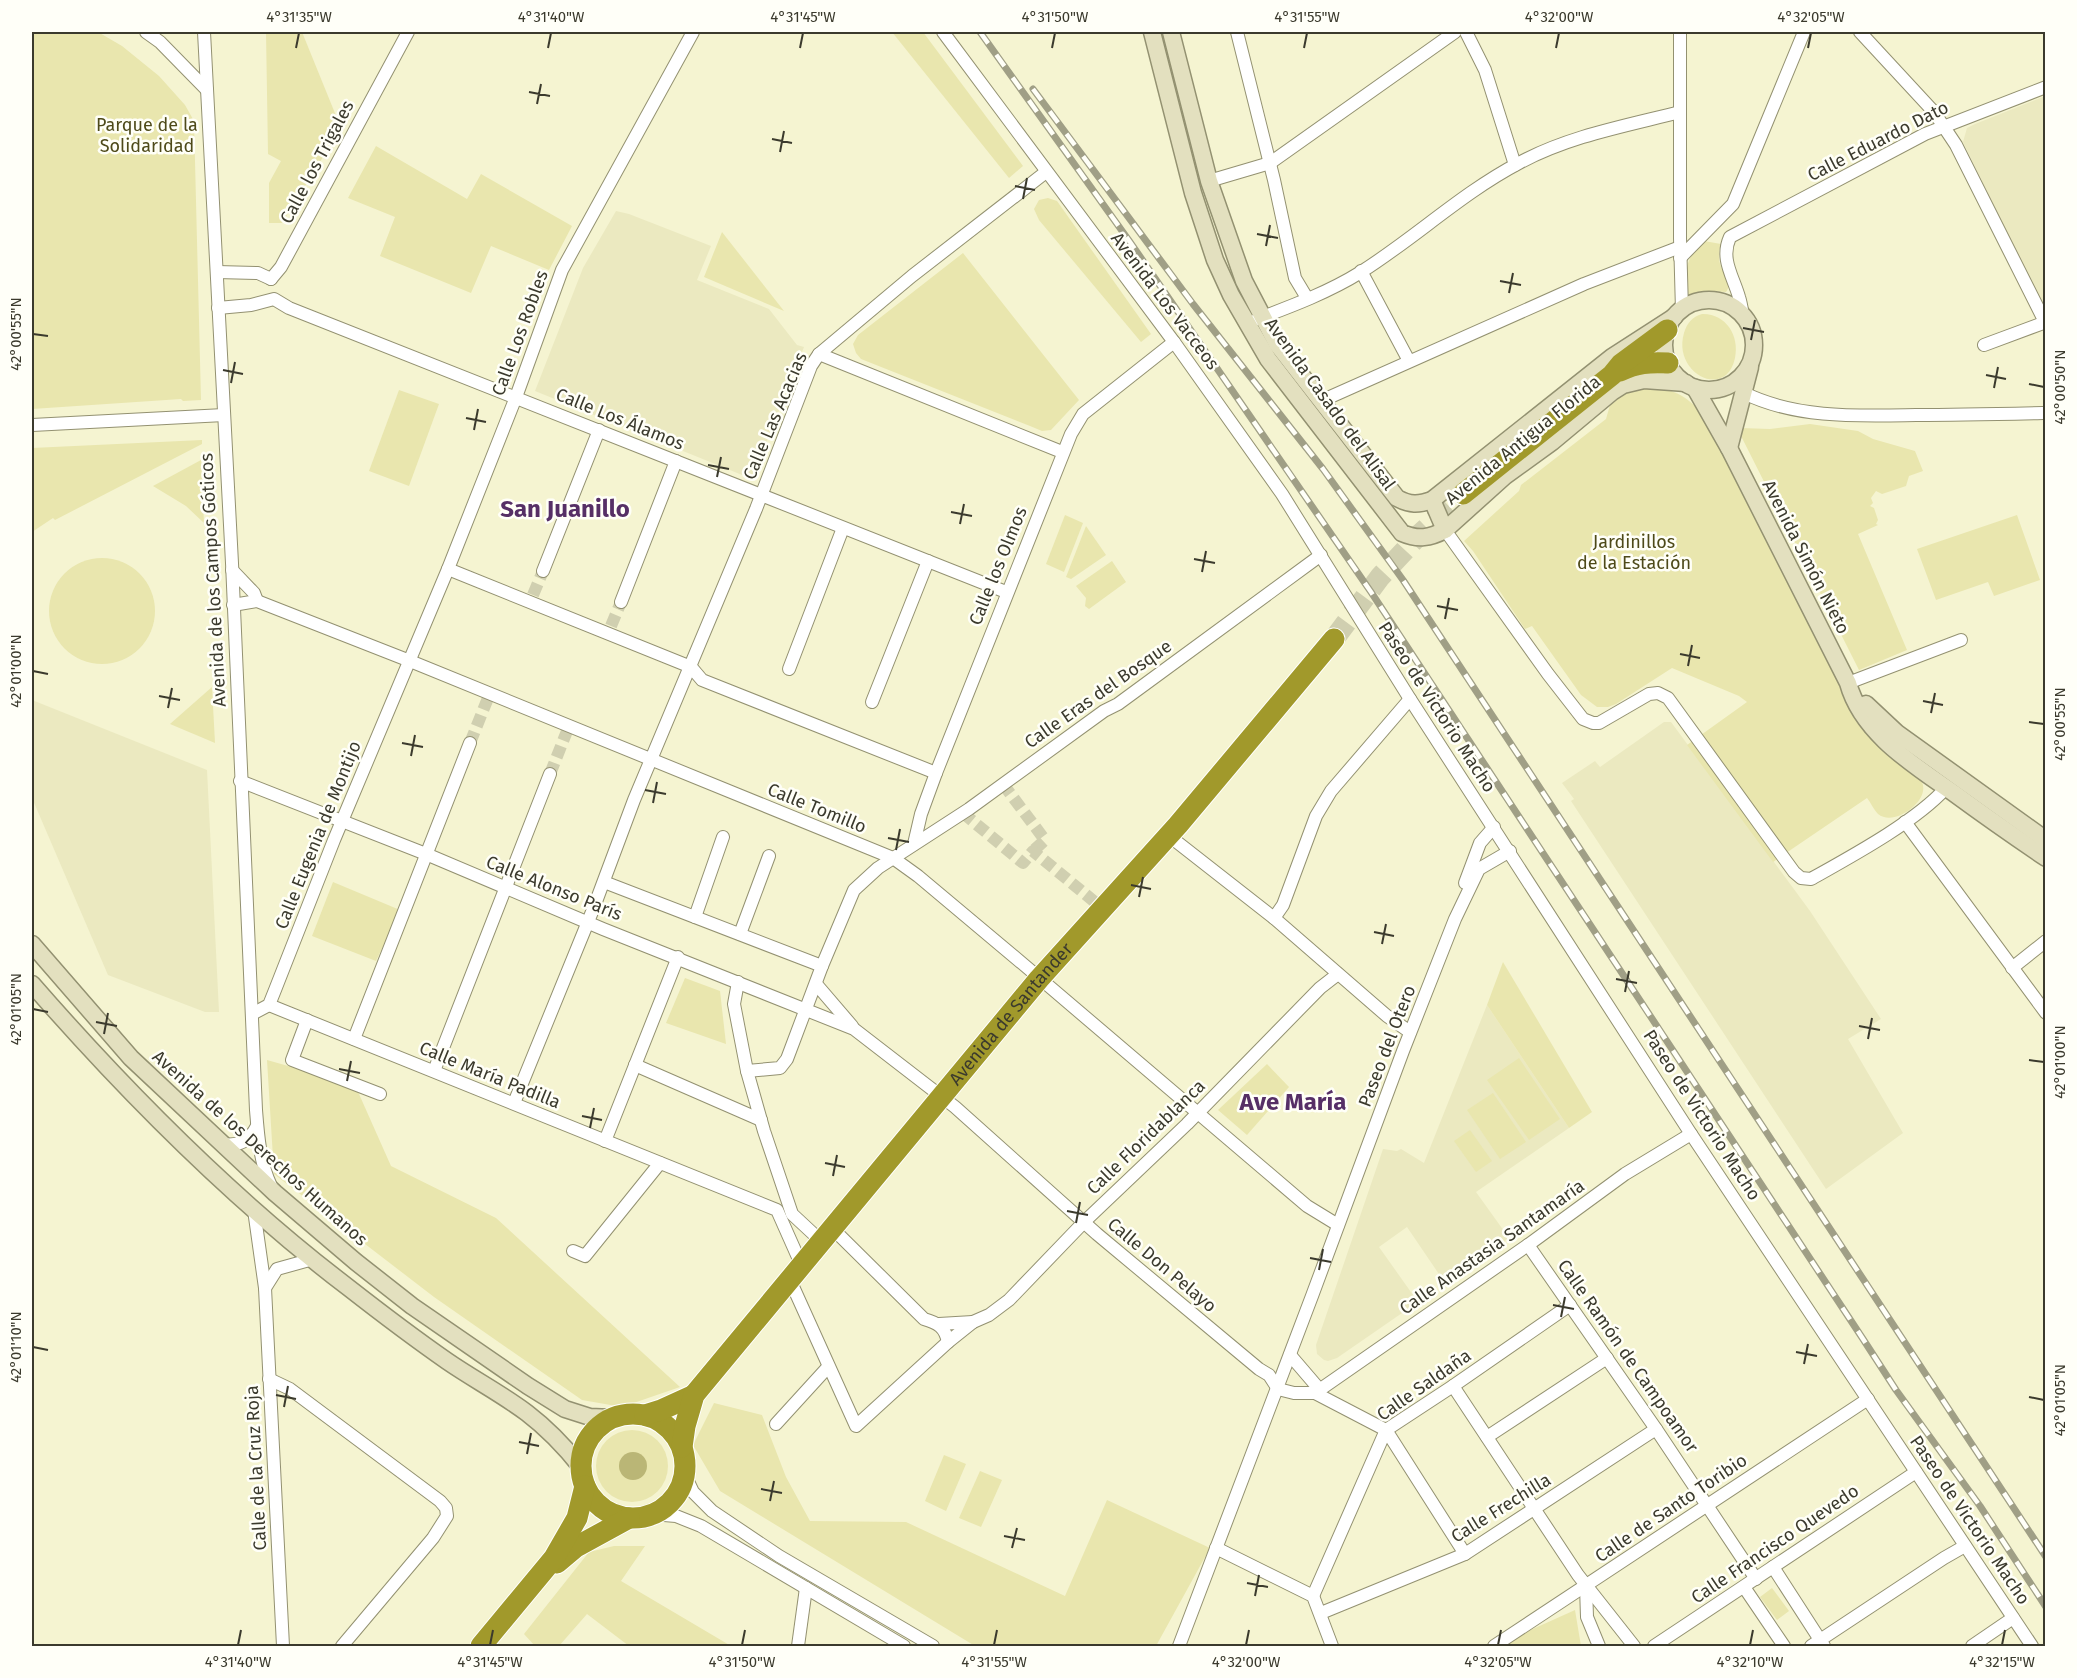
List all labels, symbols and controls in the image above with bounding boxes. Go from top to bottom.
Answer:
text: 4°31'35"W [266,8,332,26]
text: 4°31'40"W [518,8,585,26]
text: 4°31'45"W [770,8,836,26]
text: 4°31'50"W [1022,8,1089,26]
text: 4°31'55"W [1274,8,1340,26]
text: 4°32'00"W [1525,8,1594,26]
text: 4°32'05"W [1777,8,1845,26]
street label: Calle Eduardo Dato [1804,96,1952,186]
street label: Calle los Trigales [275,97,359,227]
park label: Parque de la Solidaridad [96,114,198,157]
street label: Avenida Los Vacceos [1106,228,1224,374]
street label: Calle Los Robles [487,267,553,399]
text: 42°00'55"N [7,297,25,371]
street label: Avenida Casado del Alisal [1260,313,1400,495]
street label: Calle Las Acacias [738,349,812,483]
text: 42°00'50"N [2051,350,2069,424]
street label: Avenida Antigua Florida [1441,371,1605,509]
street label: Calle Los Álamos [553,382,688,455]
street label: Avenida de los Campos Góticos [195,453,231,707]
street label: Avenida Simón Nieto [1758,476,1854,638]
district label: San Juanillo [500,495,630,523]
street label: Calle los Olmos [964,504,1032,628]
park label: Jardinillos de la Estación [1577,531,1691,574]
street label: Paseo de Victorio Macho [1374,618,1500,796]
text: 42°01'00"N [7,634,25,708]
street label: Calle Eras del Bosque [1020,635,1176,753]
text: 42°00'55"N [2051,687,2069,761]
street label: Calle Eugenia de Montijo [270,738,366,932]
street label: Calle Tomillo [764,778,870,838]
street label: Calle Alonso París [483,851,625,925]
street label: Avenida de Santander [944,938,1077,1090]
text: 42°01'05"N [7,973,25,1045]
street label: Paseo del Otero [1354,982,1420,1110]
text: 42°01'00"N [2051,1025,2069,1099]
street label: Paseo de Victorio Macho [1639,1026,1765,1204]
street label: Calle María Padilla [416,1037,564,1113]
street label: Avenida de los Derechos Humanos [148,1045,372,1251]
street label: Calle Floridablanca [1082,1075,1210,1199]
district label: Ave María [1239,1088,1346,1116]
street label: Calle Anastasia Santamaría [1395,1175,1589,1319]
street label: Calle Don Pelayo [1103,1213,1221,1317]
street label: Calle Ramón de Campoamor [1553,1255,1703,1457]
text: 42°01'10"N [7,1311,25,1383]
street label: Calle Saldaña [1373,1344,1475,1426]
text: 42°01'05"N [2051,1364,2069,1436]
street label: Calle de la Cruz Roja [241,1385,271,1551]
street label: Paseo de Victorio Macho [1905,1431,2035,1609]
street label: Calle de Santo Toribio [1591,1449,1751,1567]
street label: Calle Frechilla [1447,1469,1555,1547]
street label: Calle Francisco Quevedo [1687,1480,1863,1608]
text: 4°31'40"W [205,1653,272,1671]
text: 4°31'45"W [457,1653,523,1671]
text: 4°31'50"W [709,1653,776,1671]
text: 4°31'55"W [961,1653,1027,1671]
text: 4°32'00"W [1212,1653,1281,1671]
text: 4°32'05"W [1464,1653,1532,1671]
text: 4°32'10"W [1717,1653,1784,1671]
text: 4°32'15"W [1969,1653,2036,1671]

